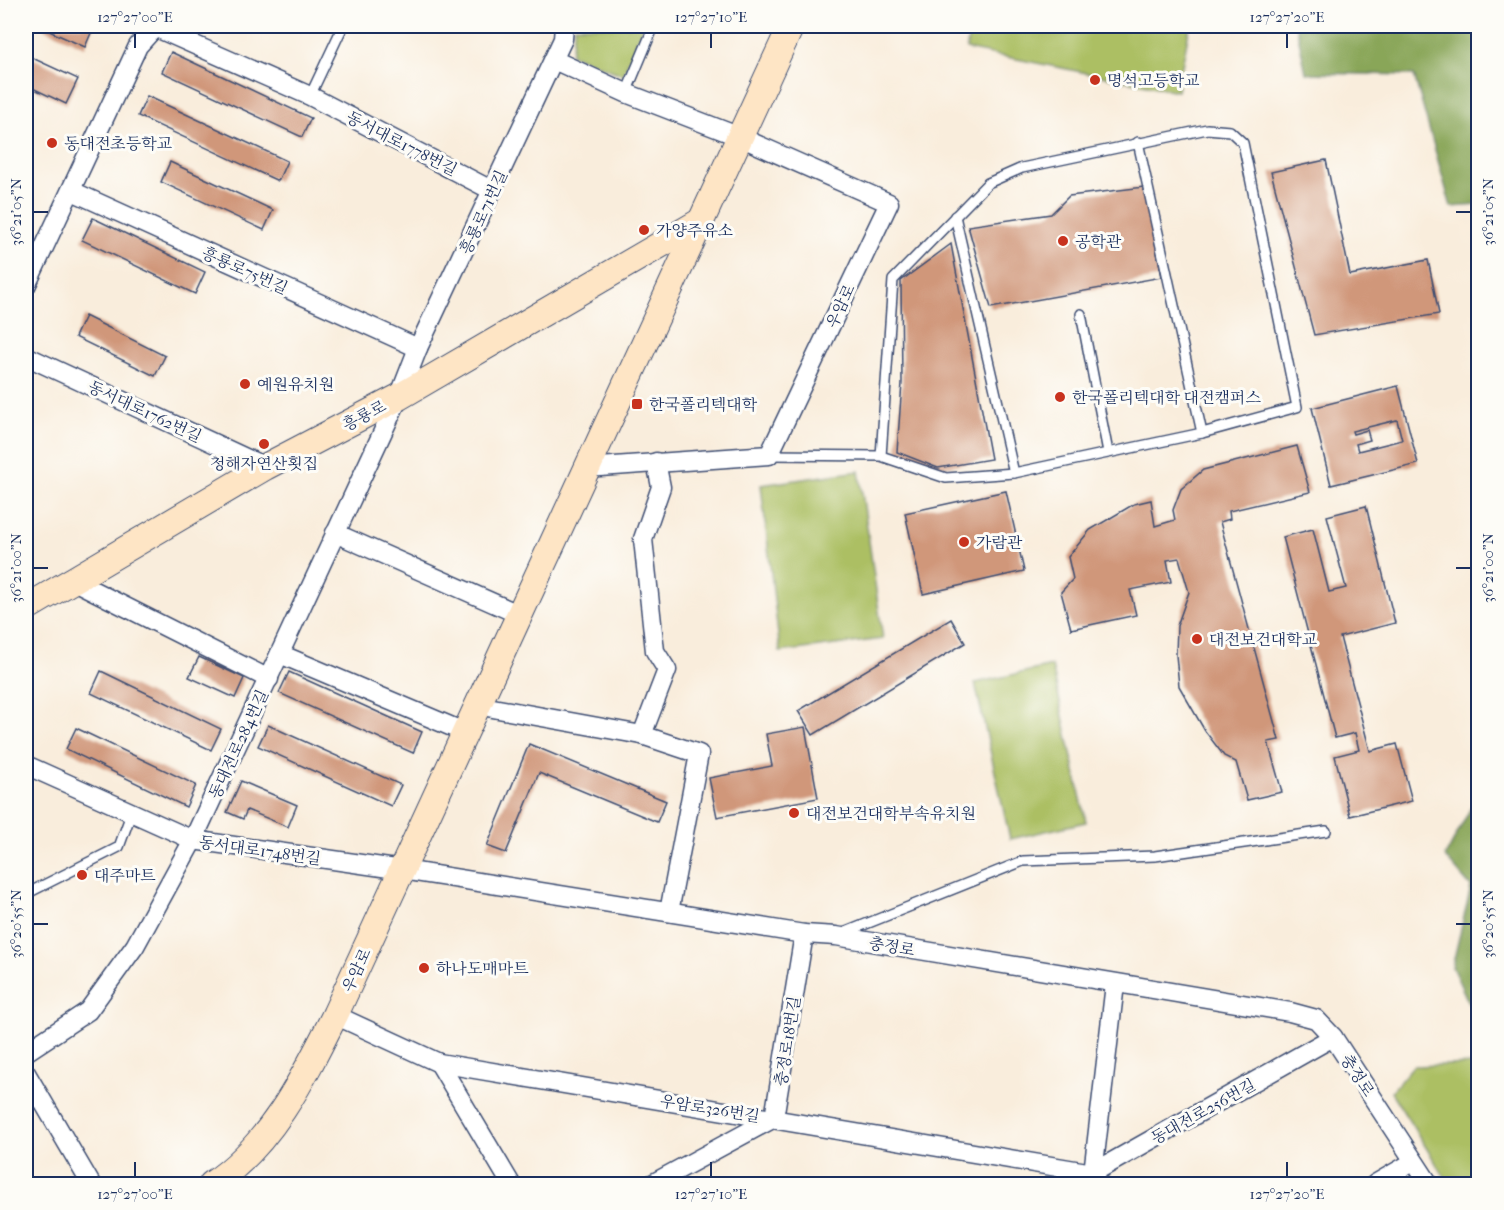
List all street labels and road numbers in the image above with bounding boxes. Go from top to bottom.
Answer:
street label: 동서대로1778번길 [343,107,460,180]
street label: 흥룡로71번길 [456,167,511,257]
street label: 흥룡로75번길 [199,243,291,298]
street label: 우암로 [822,281,859,331]
street label: 동서대로1762번길 [85,377,205,446]
street label: 흥룡로 [339,396,390,435]
street label: 동대전로284번길 [205,687,272,802]
street label: 동서대로1748번길 [198,833,322,868]
street label: 충정로 [867,933,917,960]
street label: 우암로 [338,945,375,995]
street label: 충정로18번길 [771,995,804,1088]
street label: 충정로 [1337,1051,1378,1100]
street label: 동대전로256번길 [1148,1075,1259,1148]
street label: 우암로326번길 [659,1091,761,1126]

